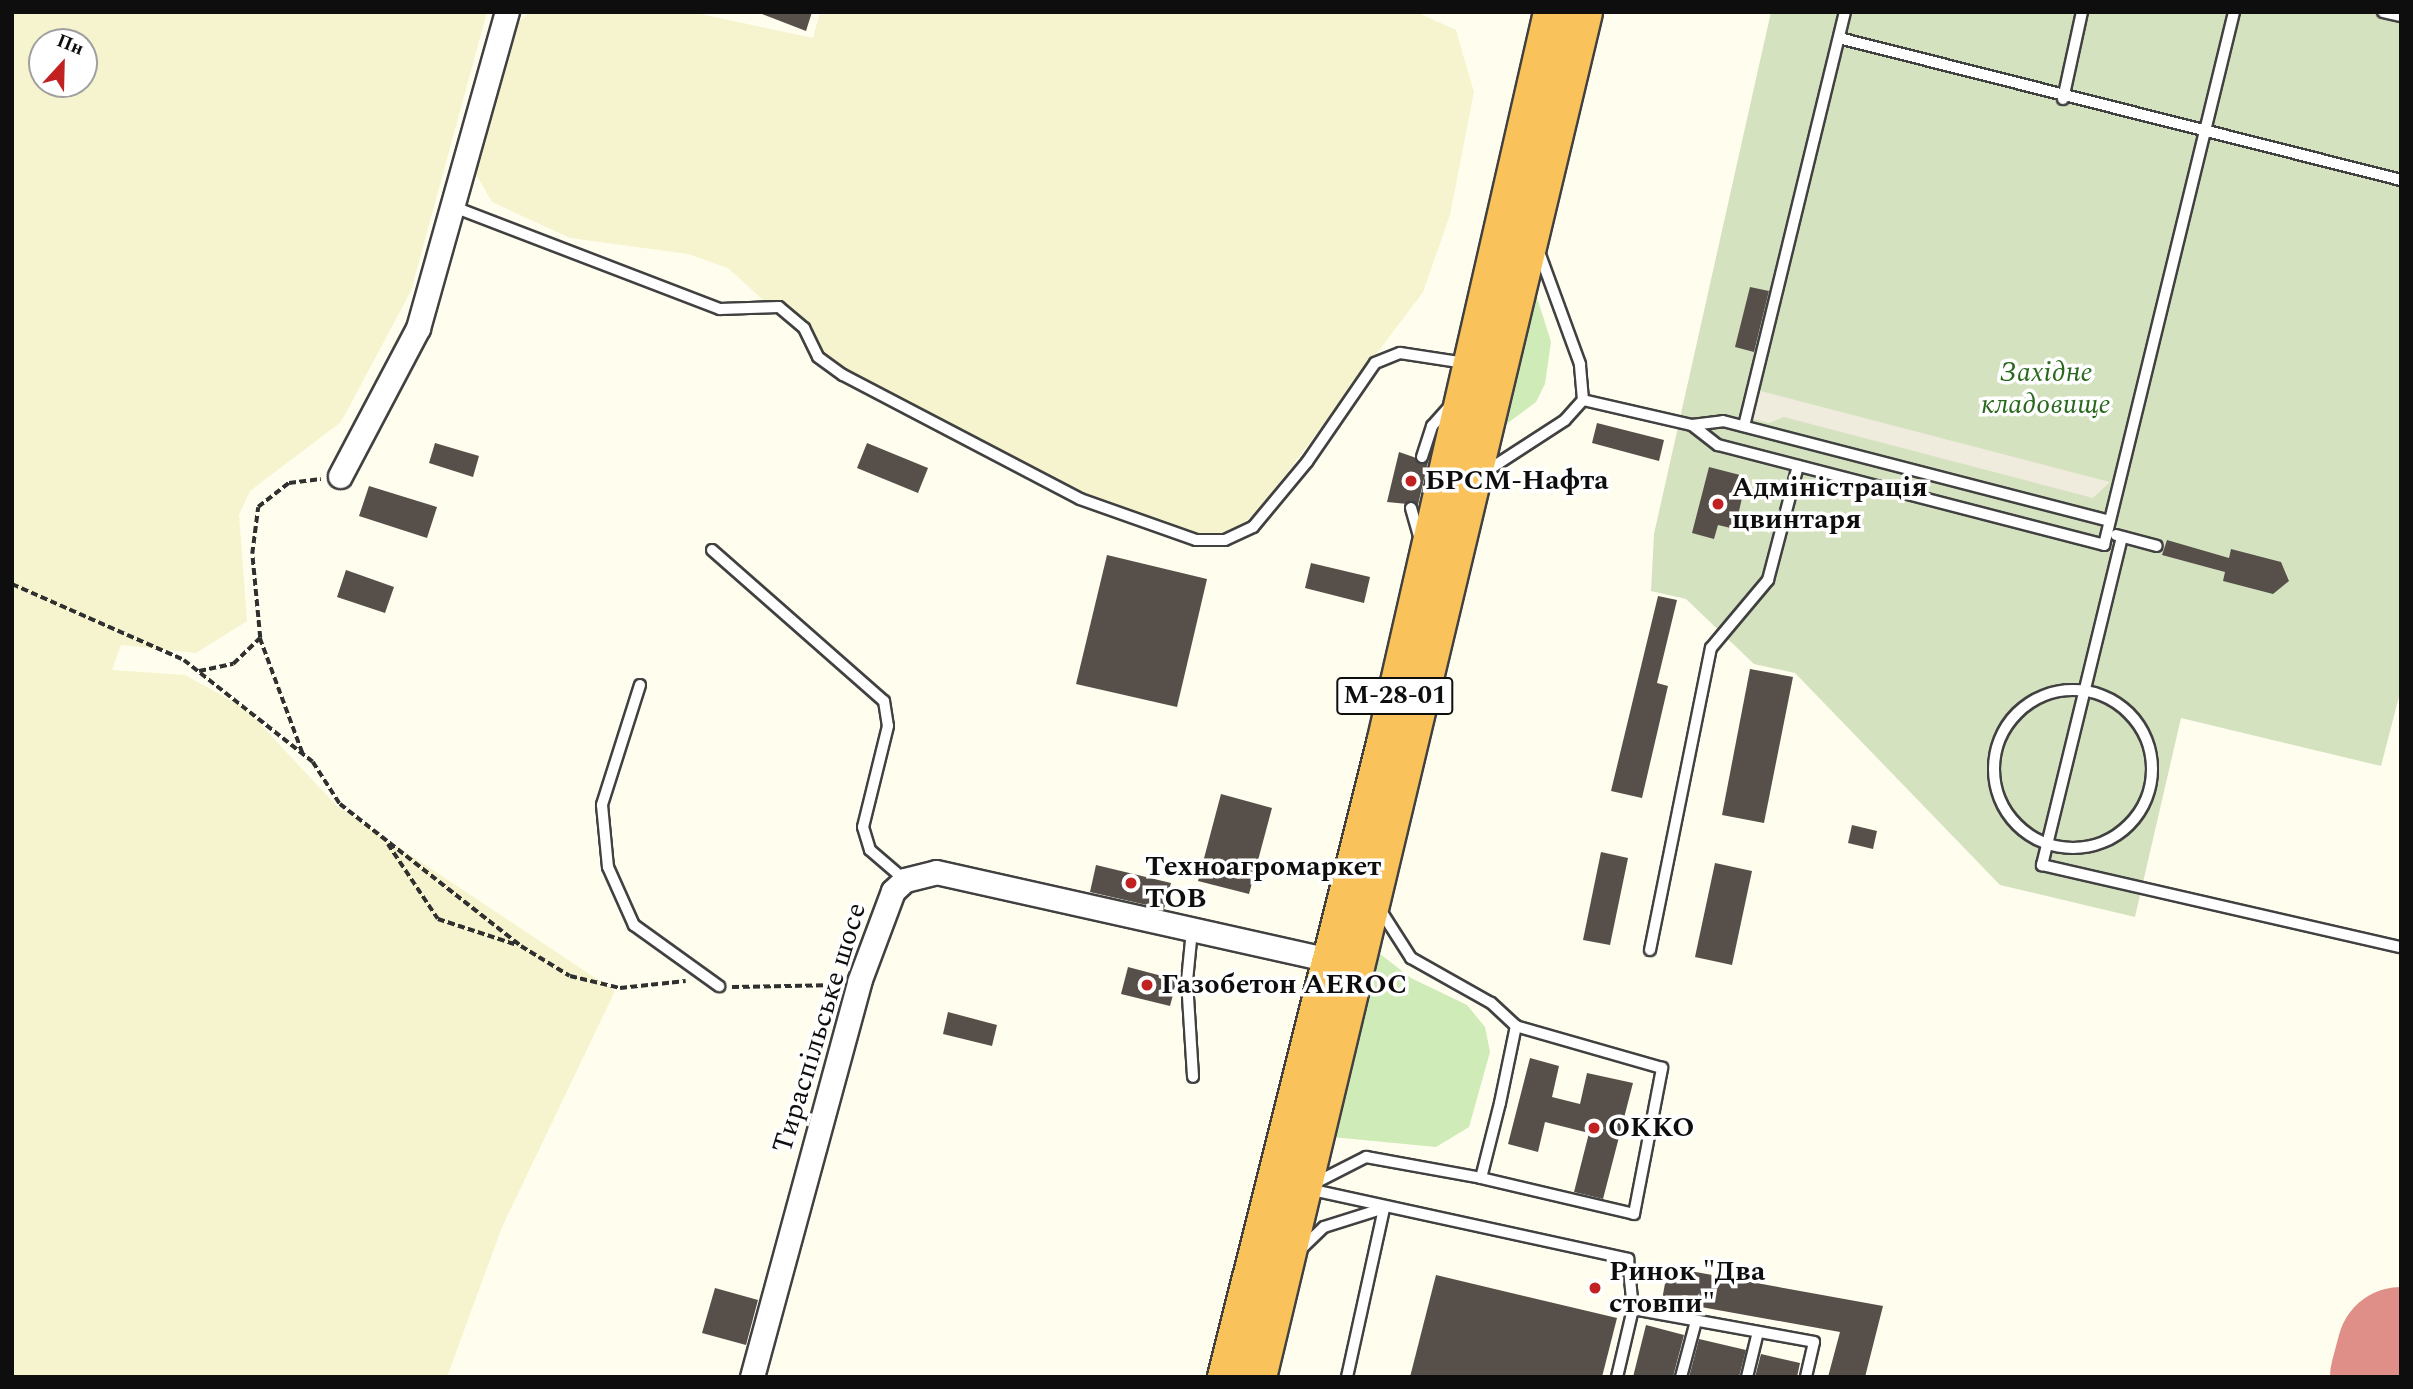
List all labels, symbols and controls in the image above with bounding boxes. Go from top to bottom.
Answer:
text: Пн [52,26,88,63]
north arrow [28,28,98,98]
park label: Західне кладовище [1981,356,2111,422]
place label: БРСМ-Нафта [1425,464,1609,498]
place label: Адміністрація цвинтаря [1732,471,1928,537]
marker: БРСМ-Нафта [1403,473,1419,489]
marker: Адміністрація цвинтаря [1710,496,1726,512]
road number: М-28-01 [1336,674,1454,718]
place label: Техноагромаркет ТОВ [1145,850,1381,916]
marker: Техноагромаркет ТОВ [1123,875,1139,891]
street label: Тираспільське шосе [766,899,874,1157]
place label: Газобетон AEROC [1161,968,1407,1002]
marker: Газобетон AEROC [1139,977,1155,993]
place label: ОККО [1608,1111,1694,1145]
marker: ОККО [1586,1120,1602,1136]
place label: Ринок "Два стовпи" [1609,1255,1766,1321]
marker: Ринок "Два стовпи" [1587,1280,1603,1296]

